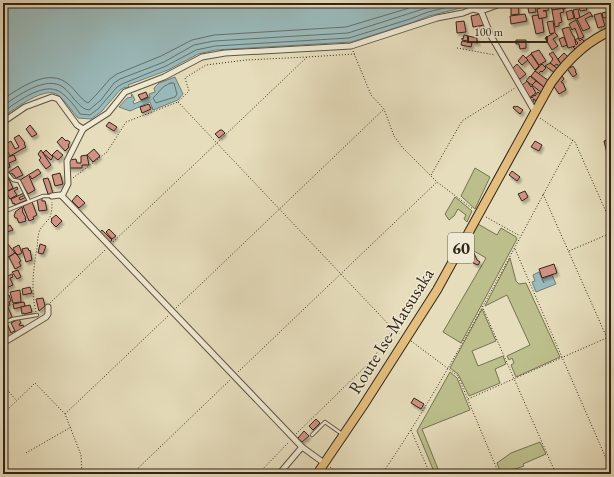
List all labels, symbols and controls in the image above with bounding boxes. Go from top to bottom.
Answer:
scale bar [468,18,547,44]
text: 100 m [474,24,504,40]
road number: 60 [448,233,474,263]
street label: Route Ise-Matsusaka [343,263,439,398]

